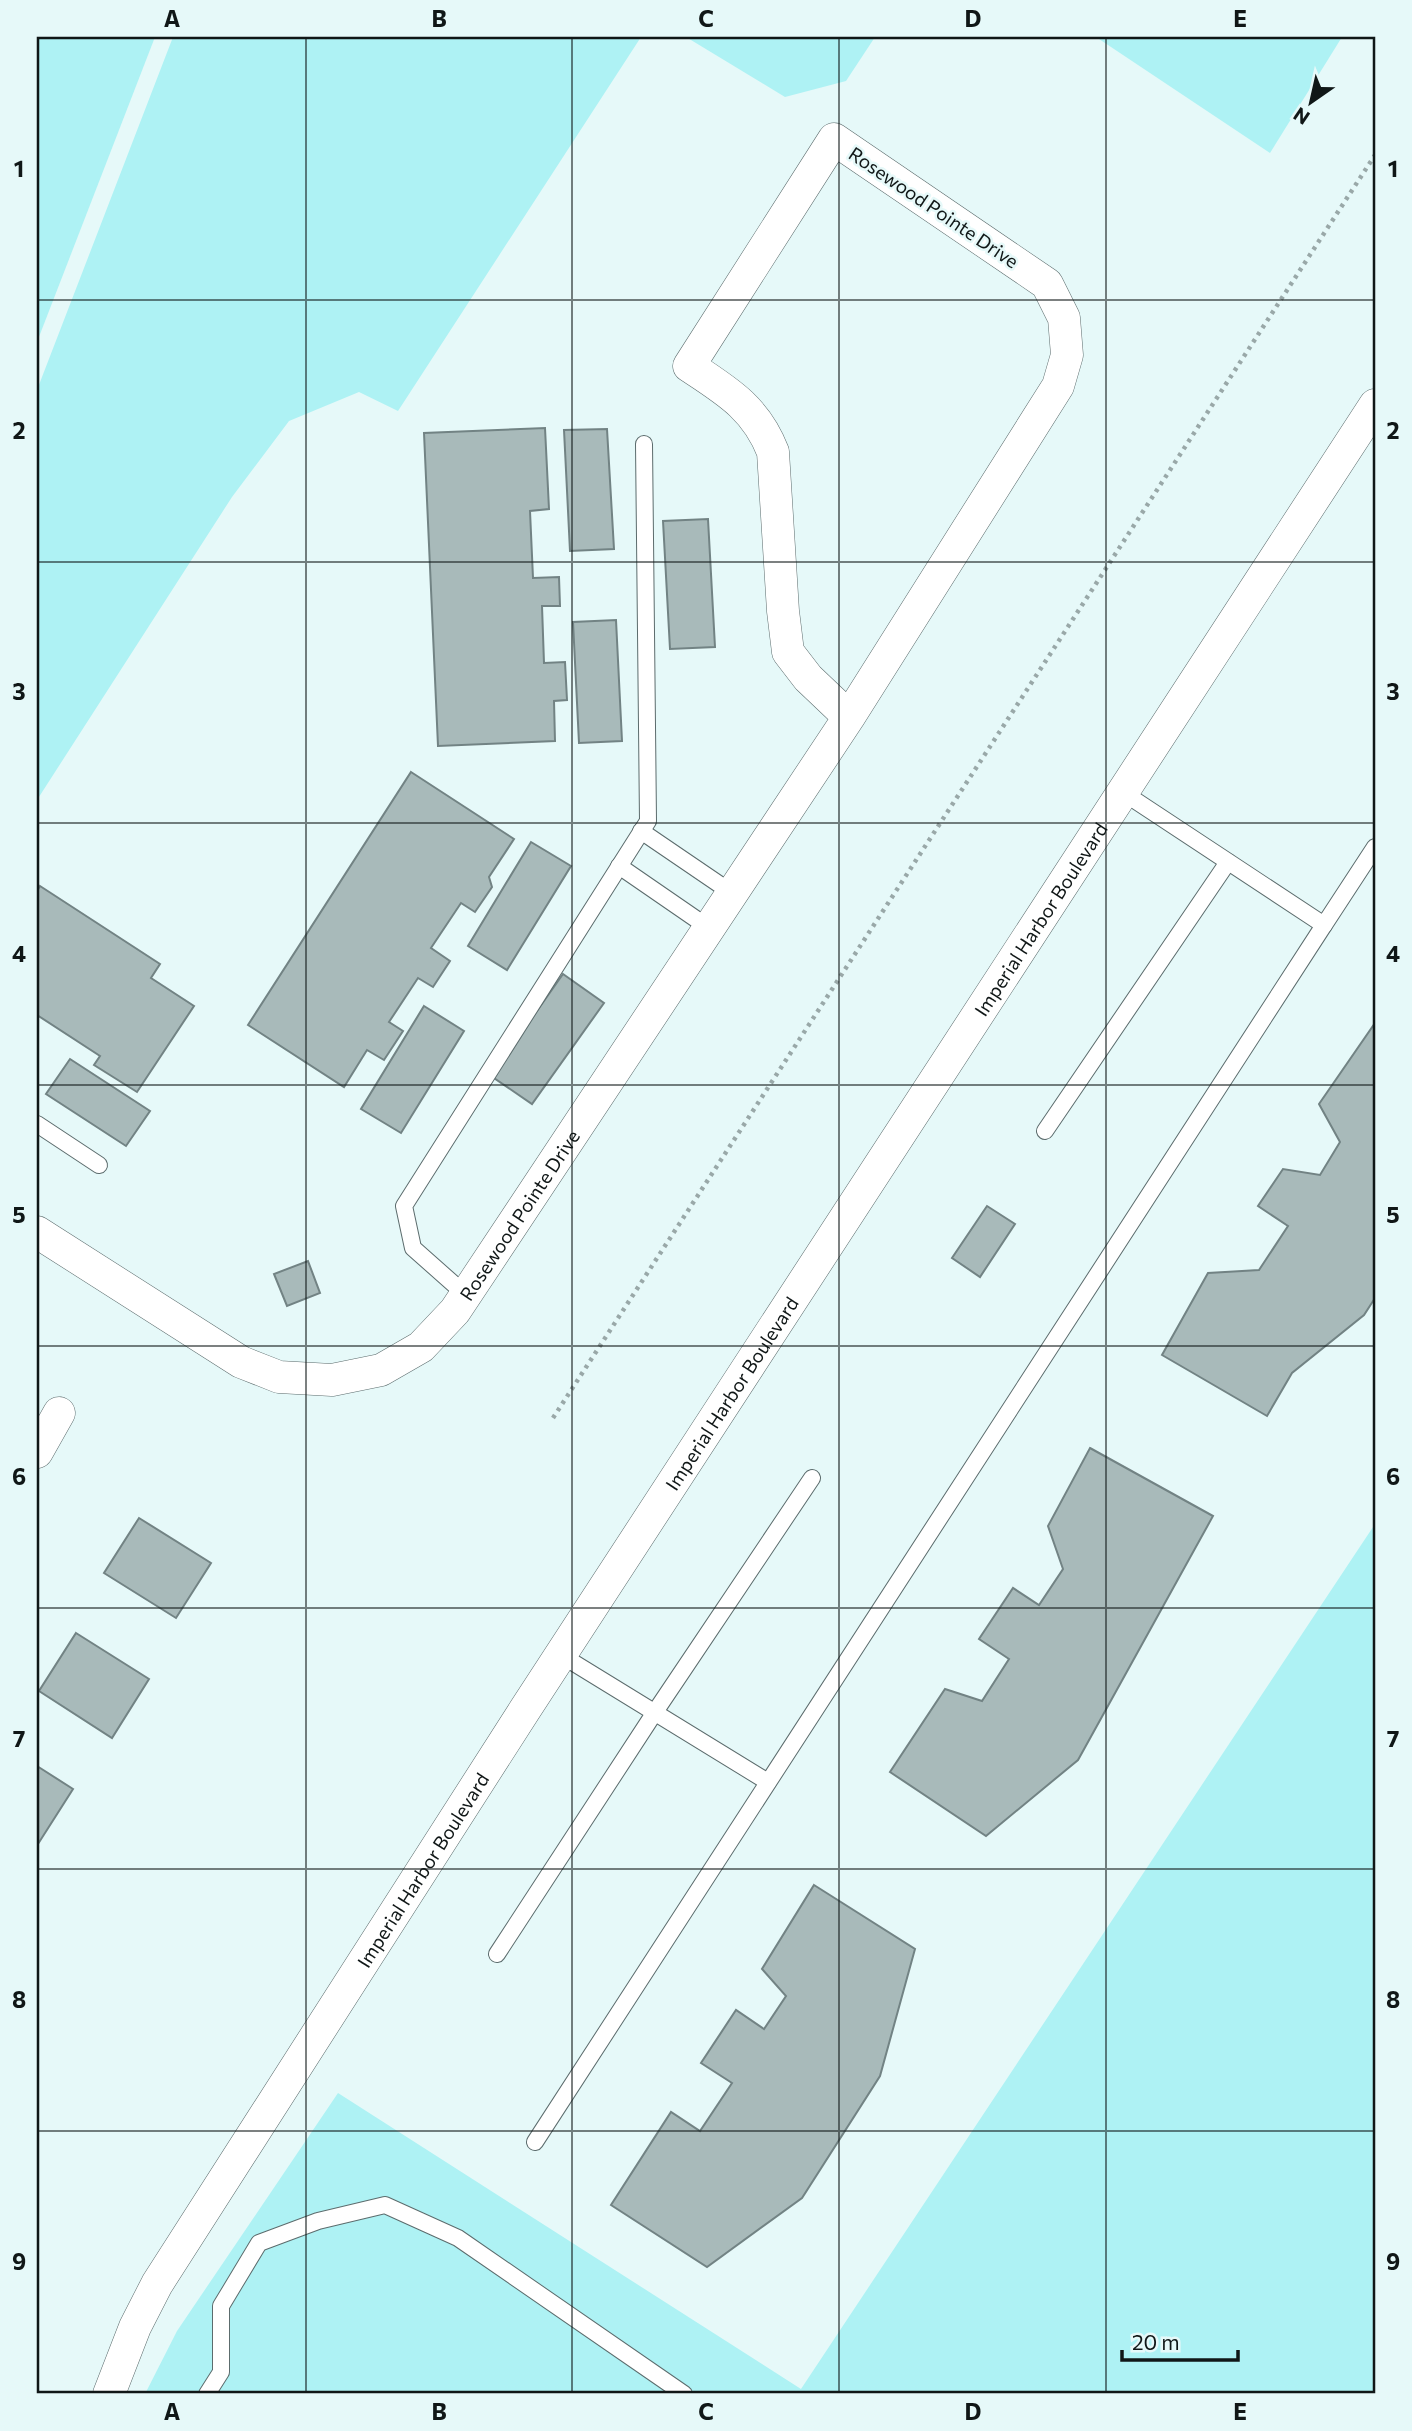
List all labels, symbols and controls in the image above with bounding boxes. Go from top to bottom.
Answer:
text: A [164,4,181,32]
text: B [431,4,447,32]
text: C [698,4,714,32]
text: D [965,4,982,32]
text: E [1233,4,1247,32]
north arrow [1276,66,1346,136]
text: N [1289,103,1314,130]
street label: Rosewood Pointe Drive [845,142,1023,272]
text: 1 [14,154,24,182]
text: 1 [1388,154,1398,182]
text: 2 [12,416,26,444]
text: 2 [1386,416,1400,444]
text: 3 [12,677,26,705]
text: 3 [1386,677,1400,705]
street label: Imperial Harbor Boulevard [969,818,1112,1020]
text: 4 [12,939,26,967]
text: 4 [1386,939,1400,967]
street label: Rosewood Pointe Drive [454,1125,584,1304]
text: 5 [12,1200,26,1228]
text: 5 [1386,1200,1400,1228]
street label: Imperial Harbor Boulevard [660,1292,803,1494]
text: 6 [12,1462,26,1490]
text: 6 [1386,1462,1400,1490]
text: 7 [13,1724,25,1752]
text: 7 [1387,1724,1399,1752]
street label: Imperial Harbor Boulevard [352,1768,493,1971]
text: 8 [12,1985,26,2013]
text: 8 [1386,1985,1400,2013]
text: 9 [12,2247,26,2275]
text: 9 [1386,2247,1400,2275]
scale bar [1122,2319,1237,2363]
text: 20 m [1132,2329,1180,2354]
text: A [164,2397,181,2425]
text: B [431,2397,447,2425]
text: C [698,2397,714,2425]
text: D [965,2397,982,2425]
text: E [1233,2397,1247,2425]

